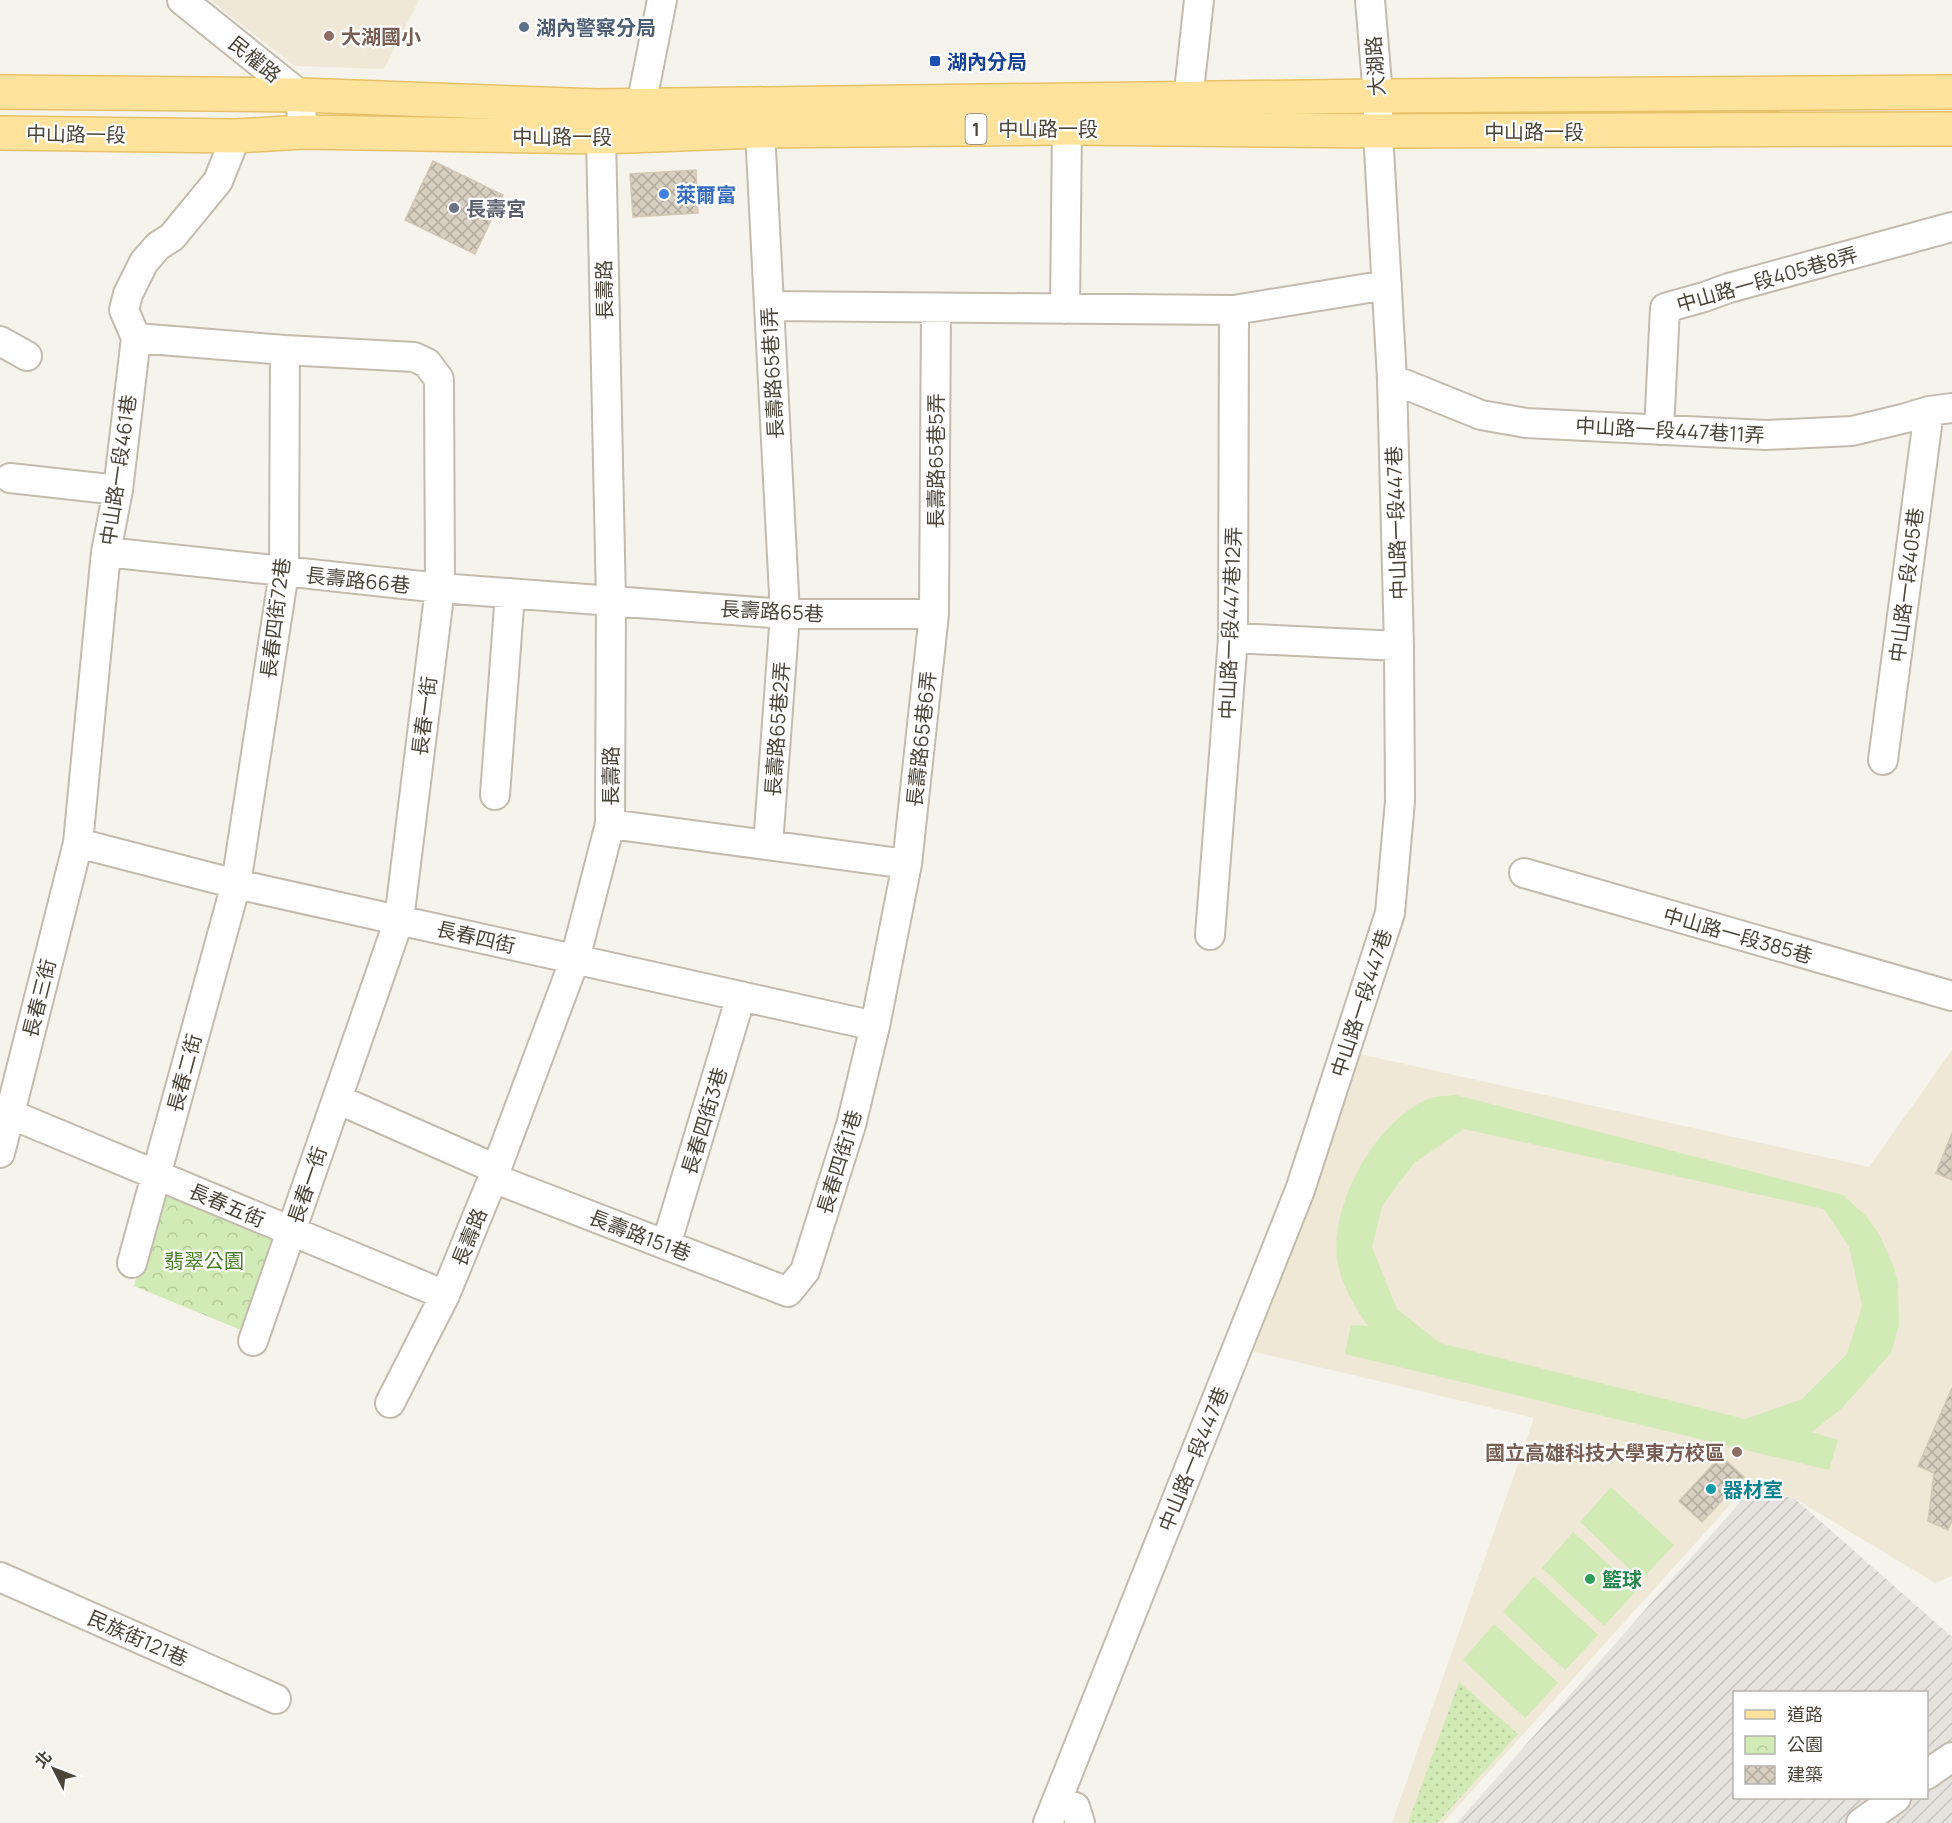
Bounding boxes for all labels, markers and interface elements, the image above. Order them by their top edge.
place label: 湖內警察分局 [536,14,656,41]
marker: 湖內警察分局 [517,20,531,34]
place label: 大湖國小 [341,23,421,50]
marker: 大湖國小 [322,29,336,43]
street label: 民權路 [223,30,287,88]
street label: 大湖路 [1359,35,1391,97]
place label: 湖內分局 [947,48,1027,75]
marker: 湖內分局 [928,54,942,68]
road number: 1 [966,114,986,144]
street label: 中山路一段 [998,115,1098,142]
street label: 中山路一段 [1484,118,1584,145]
street label: 中山路一段 [26,120,126,148]
street label: 中山路一段 [512,123,612,150]
place label: 萊爾富 [676,181,736,208]
marker: 萊爾富 [657,187,671,201]
place label: 長壽宮 [466,195,526,222]
marker: 長壽宮 [447,201,461,215]
street label: 中山路一段405巷8弄 [1673,240,1861,318]
street label: 長壽路 [590,260,618,320]
street label: 長壽路65巷1弄 [755,307,789,439]
street label: 中山路一段461巷 [94,393,142,547]
street label: 長壽路65巷5弄 [922,393,949,529]
street label: 中山路一段447巷11弄 [1575,412,1765,448]
street label: 中山路一段447巷 [1380,446,1412,600]
street label: 中山路一段405巷 [1883,506,1929,664]
street label: 中山路一段447巷12弄 [1213,526,1247,720]
street label: 長春四街72巷 [254,556,296,680]
street label: 長壽路66巷 [304,561,412,599]
street label: 長壽路65巷 [719,595,825,627]
street label: 長壽路65巷2弄 [759,661,795,797]
street label: 長壽路65巷6弄 [900,670,942,808]
street label: 長春一街 [406,675,442,757]
street label: 長壽路 [597,746,624,806]
street label: 中山路一段385巷 [1660,901,1816,969]
street label: 長春四街 [434,915,518,959]
street label: 中山路一段447巷 [1324,926,1398,1080]
street label: 長春三街 [16,956,62,1040]
street label: 長春二街 [161,1031,207,1115]
street label: 長春四街3巷 [675,1064,733,1178]
street label: 長春四街1巷 [810,1107,868,1217]
street label: 長春一街 [281,1143,333,1227]
street label: 長春五街 [185,1177,269,1233]
street label: 長壽路151巷 [585,1203,695,1267]
street label: 長壽路 [445,1204,493,1270]
park label: 翡翠公園 [164,1247,244,1274]
street label: 中山路一段447巷 [1152,1383,1234,1535]
place label: 國立高雄科技大學東方校區 [1485,1439,1725,1466]
marker: 國立高雄科技大學東方校區 [1730,1445,1744,1459]
place label: 器材室 [1723,1476,1783,1503]
marker: 器材室 [1704,1482,1718,1496]
place label: 籃球 [1602,1566,1642,1593]
marker: 籃球 [1583,1572,1597,1586]
street label: 民族街121巷 [84,1604,192,1672]
legend [1733,1691,1928,1799]
text: 道路 [1787,1702,1823,1726]
text: 公園 [1787,1732,1823,1756]
north arrow [24,1739,84,1799]
text: 北 [29,1746,56,1772]
text: 建築 [1787,1762,1823,1786]

